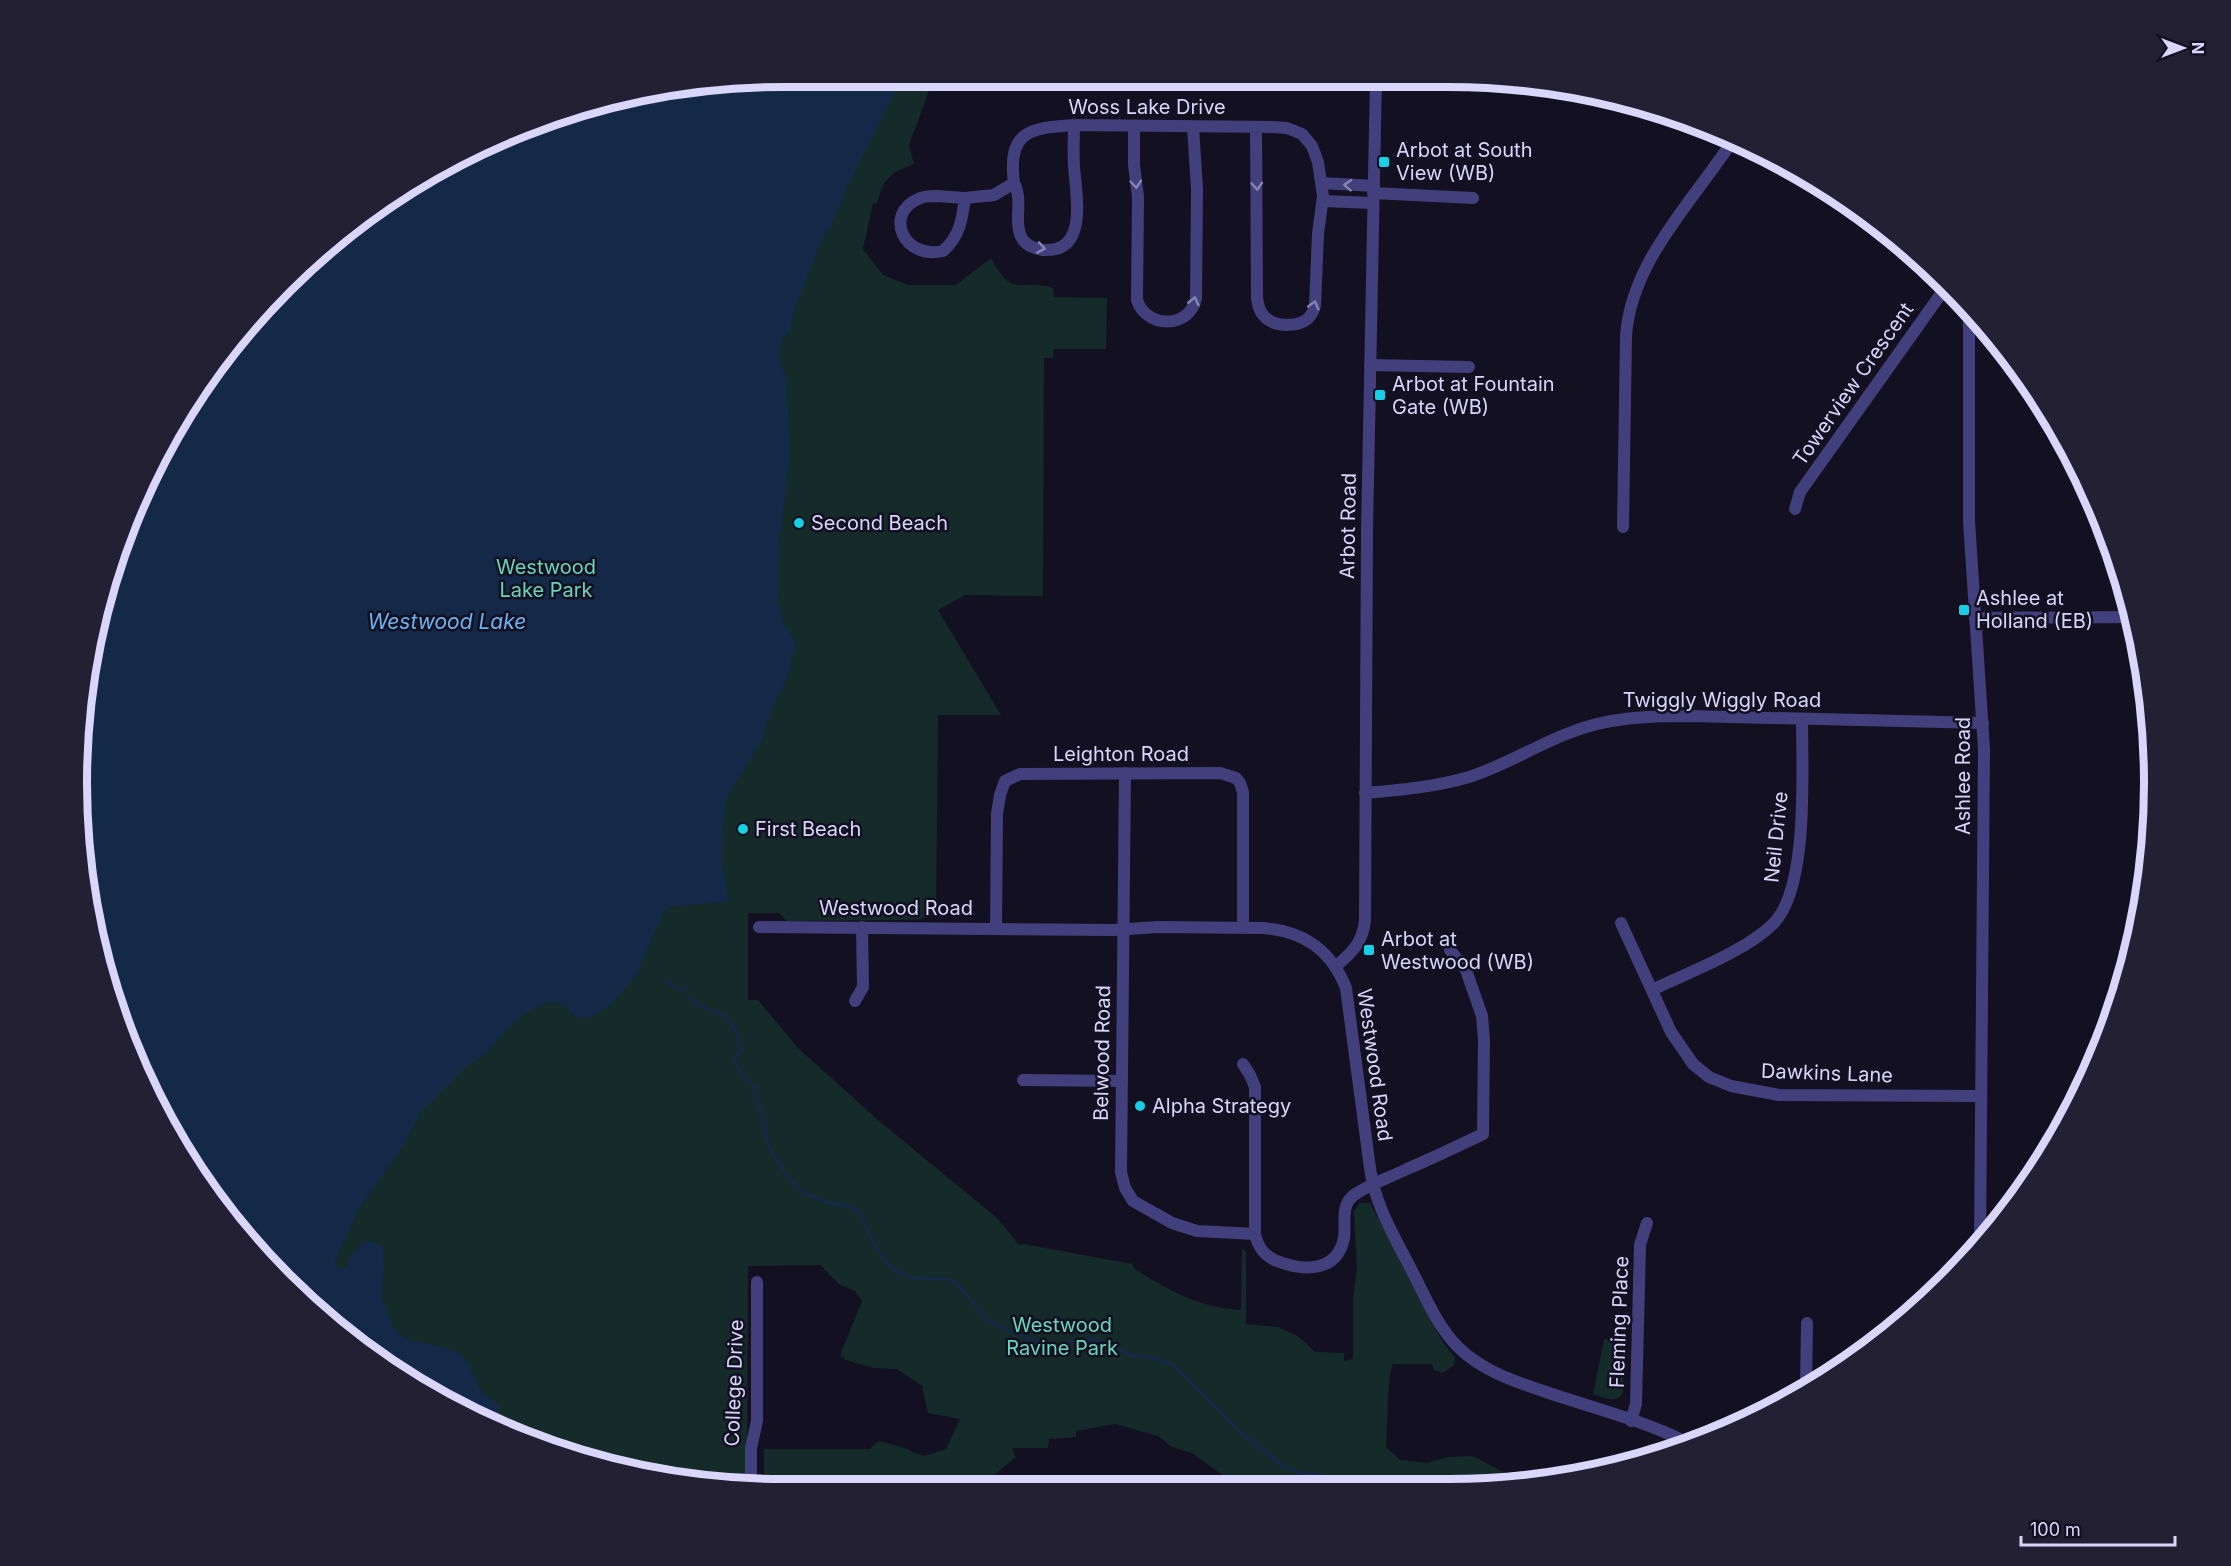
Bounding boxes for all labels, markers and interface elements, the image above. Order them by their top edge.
north arrow [2153,18,2213,78]
text: N [2188,42,2208,54]
street label: Woss Lake Drive [1068,95,1226,119]
place label: Arbot at South View (WB) [1396,138,1532,185]
marker: Arbot at South View (WB) [1377,155,1391,169]
one-way arrow [1343,179,1352,192]
one-way arrow [1130,180,1143,189]
one-way arrow [1250,181,1263,190]
one-way arrow [1035,241,1045,254]
one-way arrow [1186,296,1199,306]
street label: Towerview Crescent [1788,298,1919,470]
one-way arrow [1307,300,1319,311]
place label: Arbot at Fountain Gate (WB) [1392,372,1555,419]
marker: Arbot at Fountain Gate (WB) [1373,388,1387,402]
street label: Arbot Road [1335,473,1361,579]
place label: Second Beach [811,511,948,535]
marker: Second Beach [792,516,806,530]
park label: Westwood Lake Park [496,555,596,602]
place label: Ashlee at Holland (EB) [1976,586,2093,633]
marker: Ashlee at Holland (EB) [1957,603,1971,617]
water label: Westwood Lake [368,609,526,634]
street label: Twiggly Wiggly Road [1623,688,1821,712]
street label: Ashlee Road [1951,717,1975,835]
street label: Leighton Road [1053,742,1189,766]
street label: Neil Drive [1759,790,1793,884]
place label: First Beach [755,817,861,841]
marker: First Beach [736,822,750,836]
street label: Westwood Road [819,896,973,920]
place label: Arbot at Westwood (WB) [1381,927,1534,974]
marker: Arbot at Westwood (WB) [1362,943,1376,957]
street label: Belwood Road [1089,985,1115,1121]
street label: Westwood Road [1352,987,1398,1143]
street label: Dawkins Lane [1761,1059,1893,1087]
place label: Alpha Strategy [1152,1094,1291,1118]
marker: Alpha Strategy [1133,1099,1147,1113]
street label: Fleming Place [1605,1255,1633,1389]
park label: Westwood Ravine Park [1006,1313,1118,1360]
street label: College Drive [720,1319,748,1447]
scale bar [2021,1509,2176,1547]
text: 100 m [2030,1519,2081,1540]

